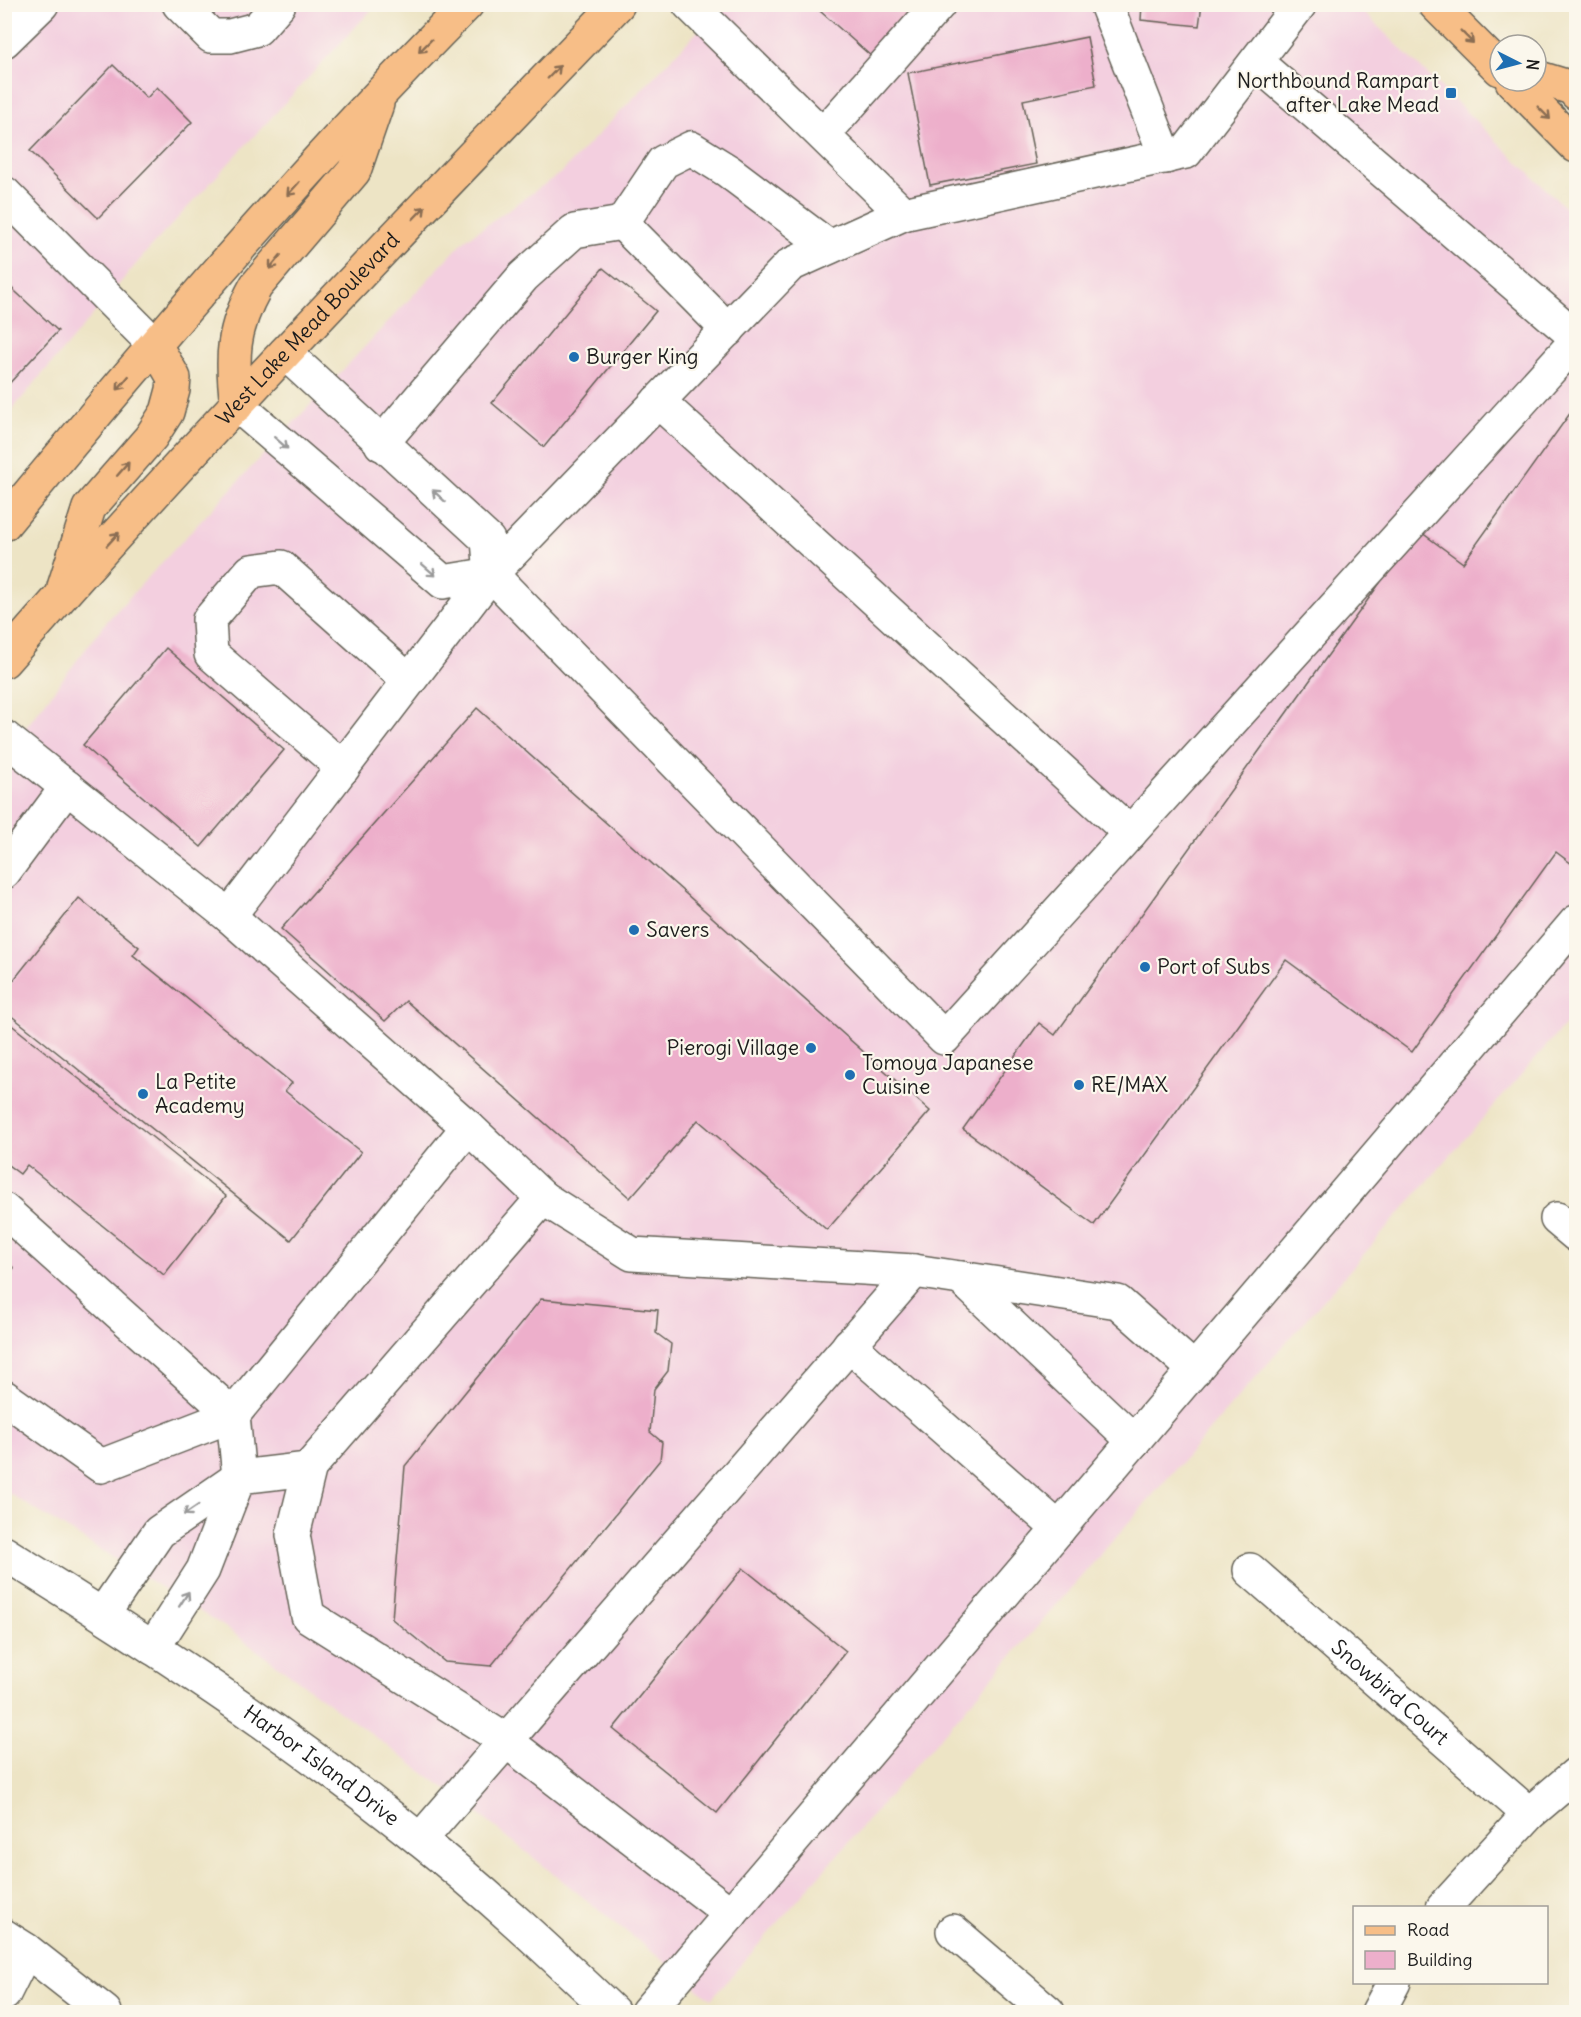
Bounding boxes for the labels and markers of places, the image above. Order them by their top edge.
place label: Northbound Rampart after Lake Mead [1237,67,1439,118]
marker: Northbound Rampart after Lake Mead [1444,86,1458,100]
place label: Burger King [586,343,699,370]
marker: Burger King [567,350,581,364]
place label: Savers [646,916,709,943]
marker: Savers [627,923,641,937]
place label: Port of Subs [1157,953,1270,980]
marker: Port of Subs [1138,960,1152,974]
place label: Pierogi Village [667,1034,799,1061]
marker: Pierogi Village [804,1041,818,1055]
place label: Tomoya Japanese Cuisine [862,1049,1034,1100]
place label: La Petite Academy [155,1068,245,1119]
marker: Tomoya Japanese Cuisine [843,1068,857,1082]
place label: RE/MAX [1091,1071,1168,1098]
marker: RE/MAX [1072,1078,1086,1092]
marker: La Petite Academy [136,1087,150,1101]

